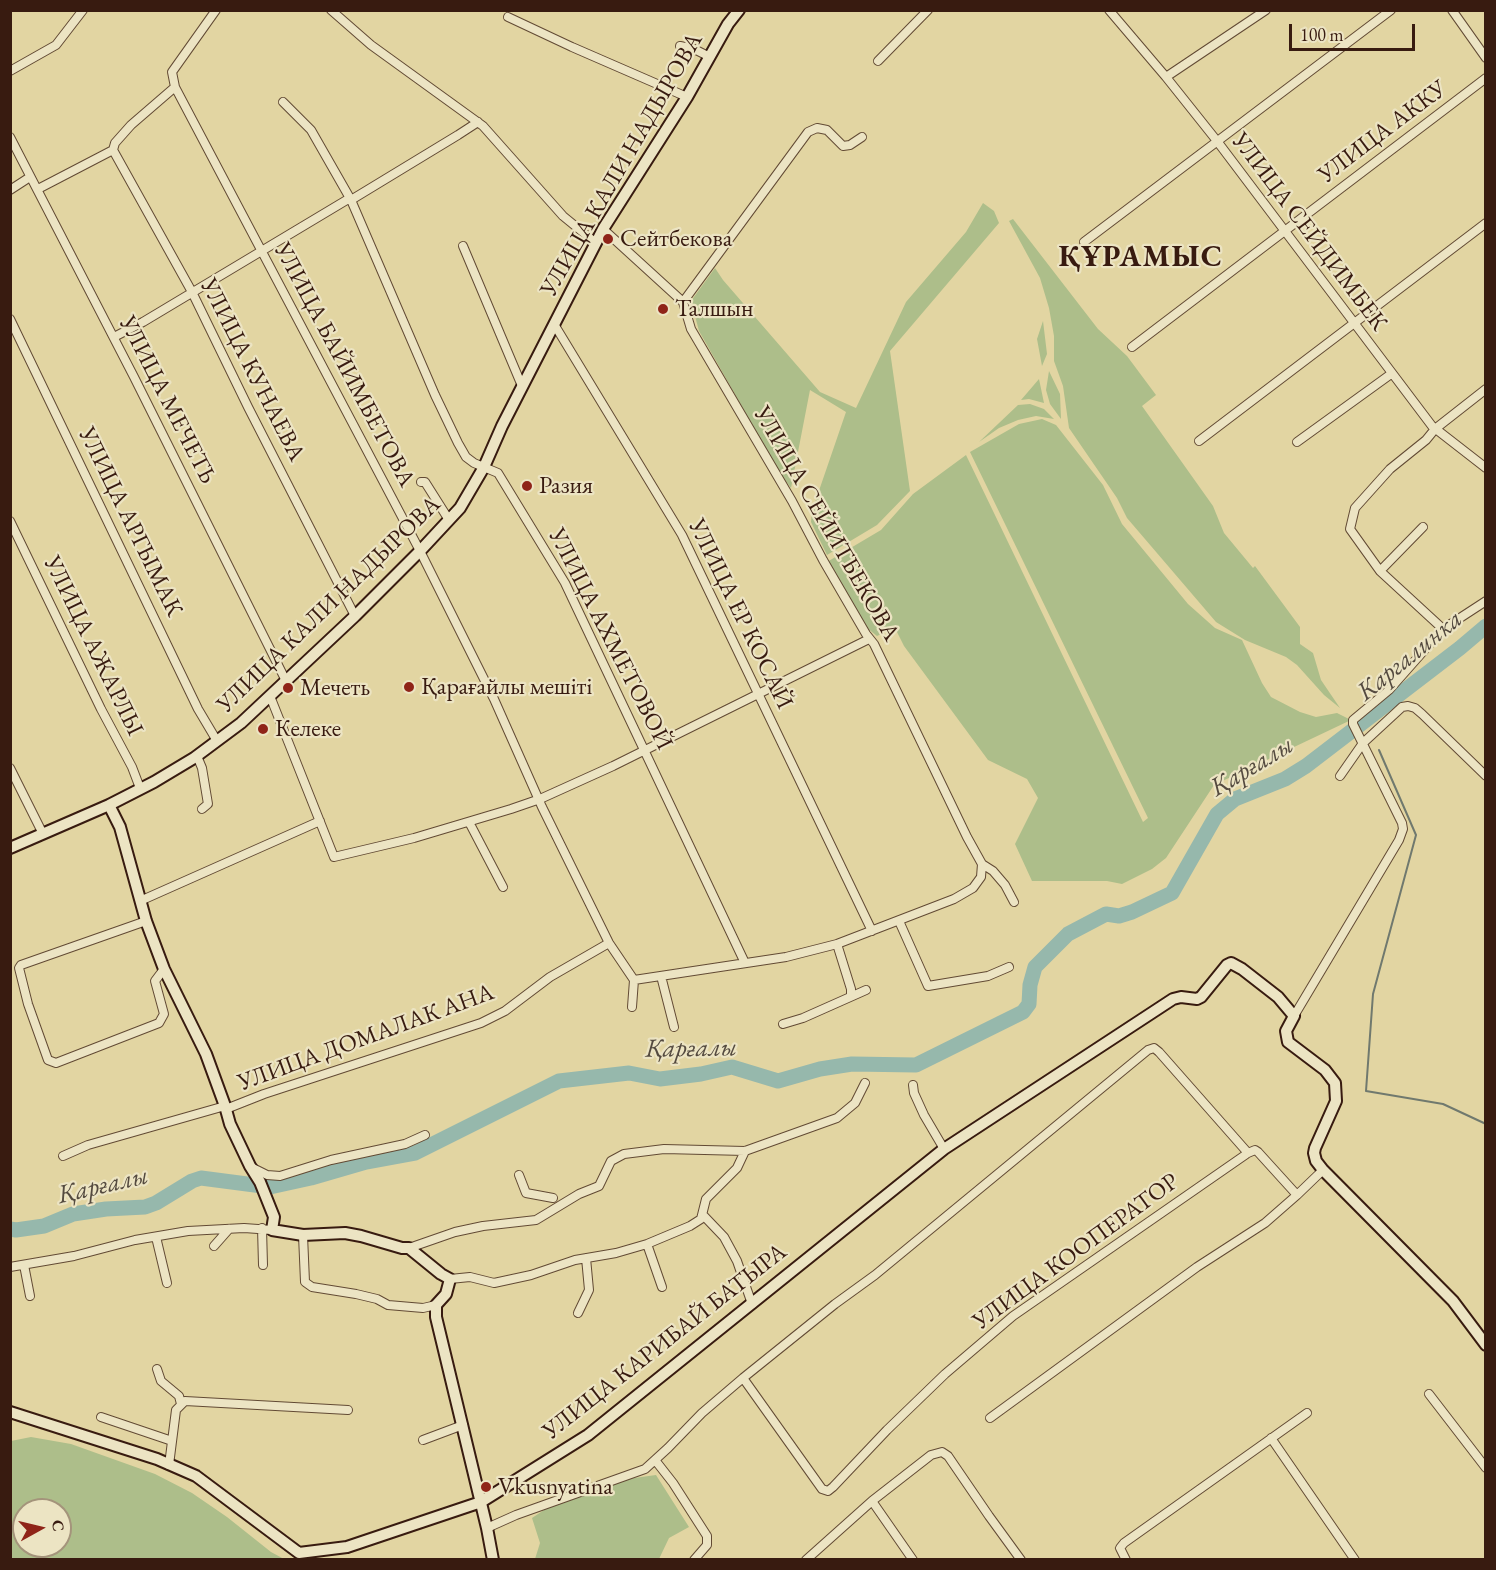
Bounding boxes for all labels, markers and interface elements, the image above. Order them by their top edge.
scale bar [1292,12,1418,50]
text: 100 m [1300,23,1344,46]
street label: УЛИЦА КАЛИ НАДЫРОВА [535,28,709,302]
street label: УЛИЦА АККУ [1313,74,1453,190]
street label: УЛИЦА СЕЙДИМБЕК [1225,127,1393,337]
place label: Сейтбекова [620,225,732,253]
marker: Сейтбекова [601,232,615,246]
street label: УЛИЦА БАЙИМБЕТОВА [267,238,421,492]
district label: ҚҰРАМЫС [1058,240,1224,276]
street label: УЛИЦА КУНАЕВА [193,274,311,466]
place label: Талшын [675,295,753,323]
marker: Талшын [656,302,670,316]
street label: УЛИЦА МЕЧЕТЬ [112,311,222,489]
street label: УЛИЦА СЕЙИТБЕКОВА [747,401,905,647]
street label: УЛИЦА АРГЫМАК [72,423,188,621]
place label: Разия [539,472,593,500]
marker: Разия [520,479,534,493]
street label: УЛИЦА КАЛИ НАДЫРОВА [211,491,447,719]
street label: УЛИЦА ЕР КОСАЙ [682,514,798,714]
street label: УЛИЦА АХМЕТОВОЙ [542,524,678,754]
street label: УЛИЦА АЖАРЛЫ [37,551,149,741]
water label: Каргалинка [1351,604,1469,708]
place label: Қарағайлы мешіті [421,673,592,701]
place label: Мечеть [300,674,370,702]
marker: Қарағайлы мешіті [402,680,416,694]
marker: Мечеть [281,681,295,695]
place label: Келеке [275,715,341,743]
marker: Келеке [256,722,270,736]
water label: Қарғалы [1205,730,1299,804]
street label: УЛИЦА ДОМАЛАК АНА [234,978,498,1098]
water label: Қарғалы [645,1033,737,1065]
water label: Қарғалы [55,1160,151,1212]
street label: УЛИЦА КООПЕРАТОР [967,1168,1185,1336]
street label: УЛИЦА КАРИБАЙ БАТЫРА [537,1238,793,1446]
place label: Vkusnyatina [498,1473,613,1501]
marker: Vkusnyatina [479,1480,493,1494]
north arrow [12,1498,72,1558]
text: С [47,1519,70,1533]

